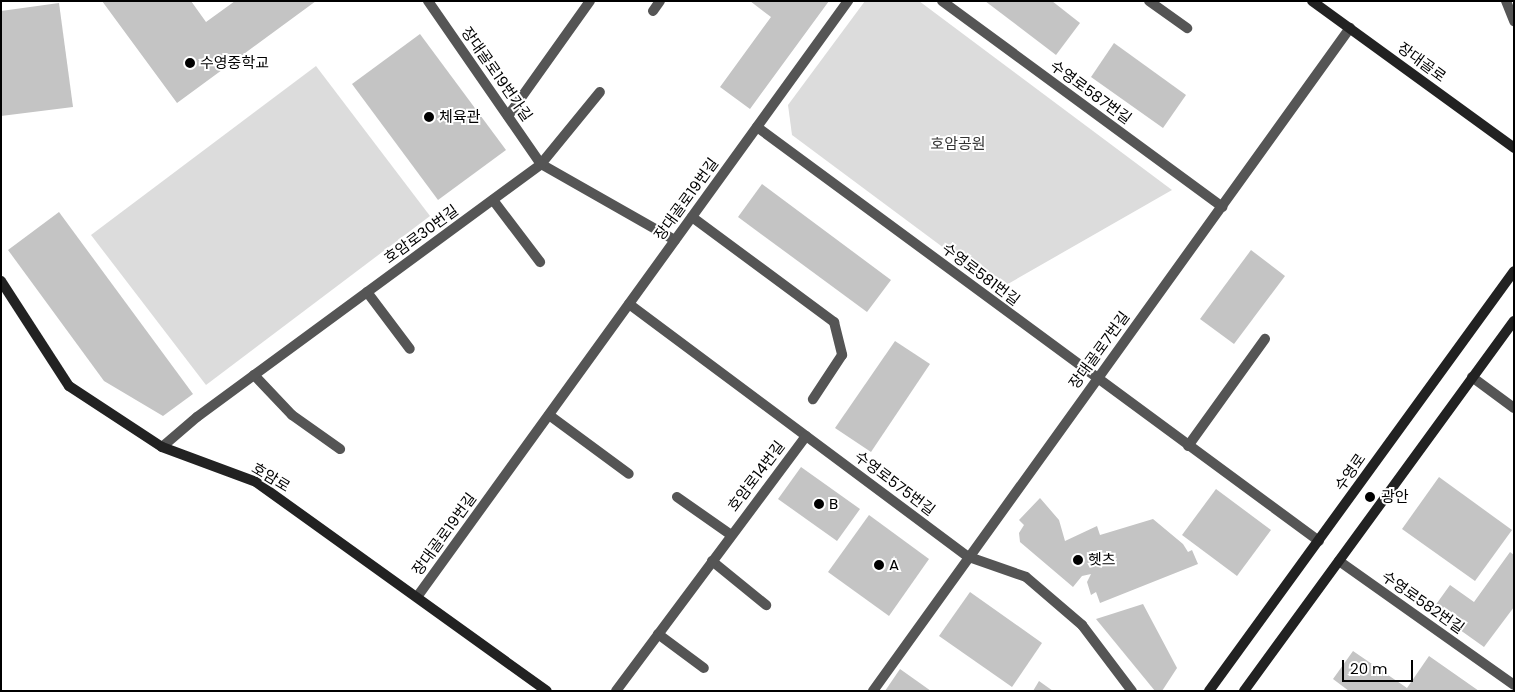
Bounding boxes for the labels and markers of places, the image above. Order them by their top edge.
place label: 수영중학교 [200,54,269,72]
marker: 수영중학교 [184,57,196,69]
place label: 체육관 [439,108,480,126]
marker: 체육관 [423,111,435,123]
place label: 광안 [1381,488,1409,506]
marker: 광안 [1363,490,1377,504]
place label: B [829,495,838,513]
marker: B [813,498,825,510]
place label: 헷츠 [1088,551,1116,569]
marker: 헷츠 [1072,554,1084,566]
place label: A [889,556,899,574]
marker: A [873,559,885,571]

